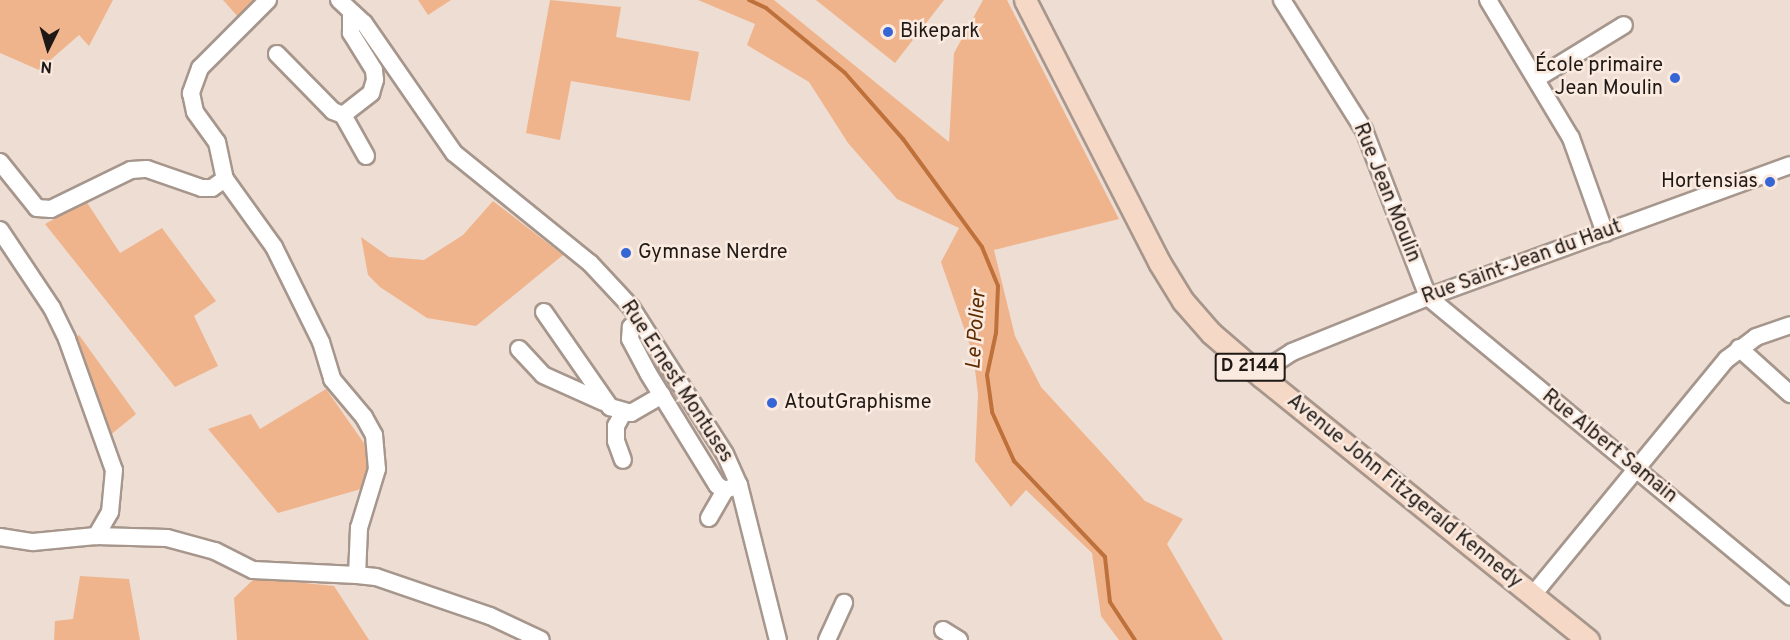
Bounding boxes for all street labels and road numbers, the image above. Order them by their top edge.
street label: Rue Jean Moulin [1347,120,1425,266]
street label: Rue Saint-Jean du Haut [1419,216,1625,310]
street label: Rue Ernest Montuses [615,296,737,468]
road number: D 2144 [1214,352,1286,382]
street label: Rue Albert Samain [1536,385,1682,509]
street label: Avenue John Fitzgerald Kennedy [1282,390,1526,594]

